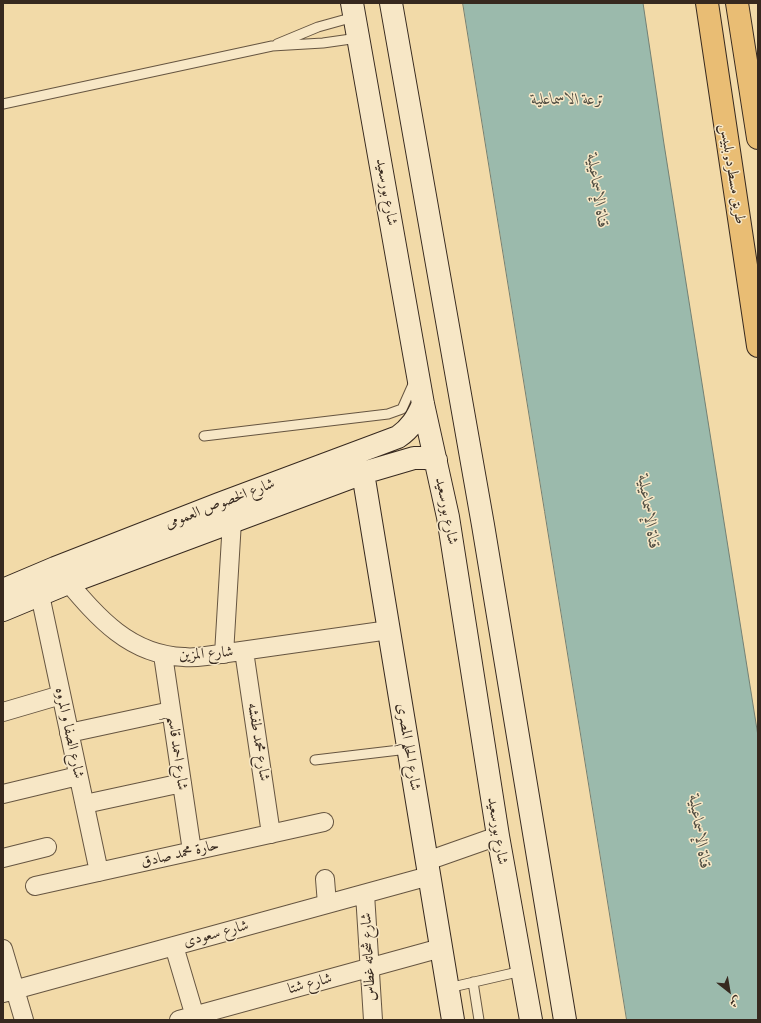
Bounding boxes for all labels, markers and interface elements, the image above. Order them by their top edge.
water label: ترعة الاسماعلية [531,90,605,110]
street label: طريق مسطرد, بلبيس [715,122,749,226]
water label: قناة الإسماعيلية [582,153,612,229]
street label: شارع بورسعيد [371,157,401,227]
water label: قناة الإسماعيلية [633,474,663,550]
street label: شارع الخصوص العمومى [163,475,277,533]
street label: شارع بورسعيد [431,476,461,546]
street label: شارع المزين [178,643,234,665]
street label: شارع الصفا و المروه [51,686,87,780]
street label: شارع محمد طفشه [243,702,273,782]
street label: شارع الحلم المصرى [392,702,424,792]
street label: شارع احمد قاسم [163,714,191,792]
water label: قناة الإسماعيلية [684,794,714,870]
street label: شارع بورسعيد [483,796,511,866]
street label: حارة محمد صادق [139,836,221,872]
street label: شارع شحاته غطاس [358,912,380,1002]
street label: شارع سعودى [181,917,251,951]
street label: شارع شتا [286,969,334,999]
north arrow [709,971,749,1011]
text: ش [727,993,743,1010]

